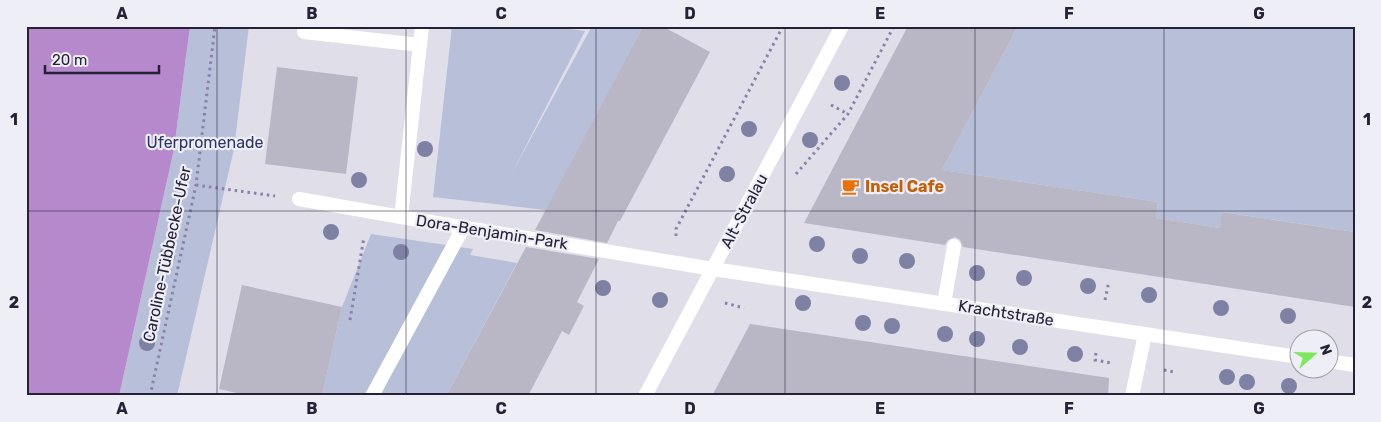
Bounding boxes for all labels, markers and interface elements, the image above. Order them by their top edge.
text: A [116,4,128,23]
text: B [306,4,318,23]
text: C [495,4,507,23]
text: D [684,4,696,23]
text: E [875,4,885,23]
text: F [1064,4,1074,23]
text: G [1253,4,1265,23]
scale bar [45,42,159,74]
text: 20 m [52,51,87,69]
text: 1 [10,110,18,129]
text: 1 [1363,110,1371,129]
park label: Uferpromenade [146,133,264,152]
street label: Caroline-Tübbecke-Ufer [139,165,195,343]
street label: Alt-Stralau [716,171,772,251]
cafe icon: Insel Cafe [841,176,861,196]
place label: Insel Cafe [865,177,944,196]
street label: Dora-Benjamin-Park [415,211,570,254]
text: 2 [9,293,19,312]
text: 2 [1362,293,1372,312]
street label: Krachtstraße [957,296,1055,330]
north arrow [1288,330,1338,380]
text: N [1316,342,1335,357]
text: A [116,399,128,418]
text: B [306,399,318,418]
text: C [495,399,507,418]
text: D [684,399,696,418]
text: E [875,399,885,418]
text: F [1064,399,1074,418]
text: G [1253,399,1265,418]

